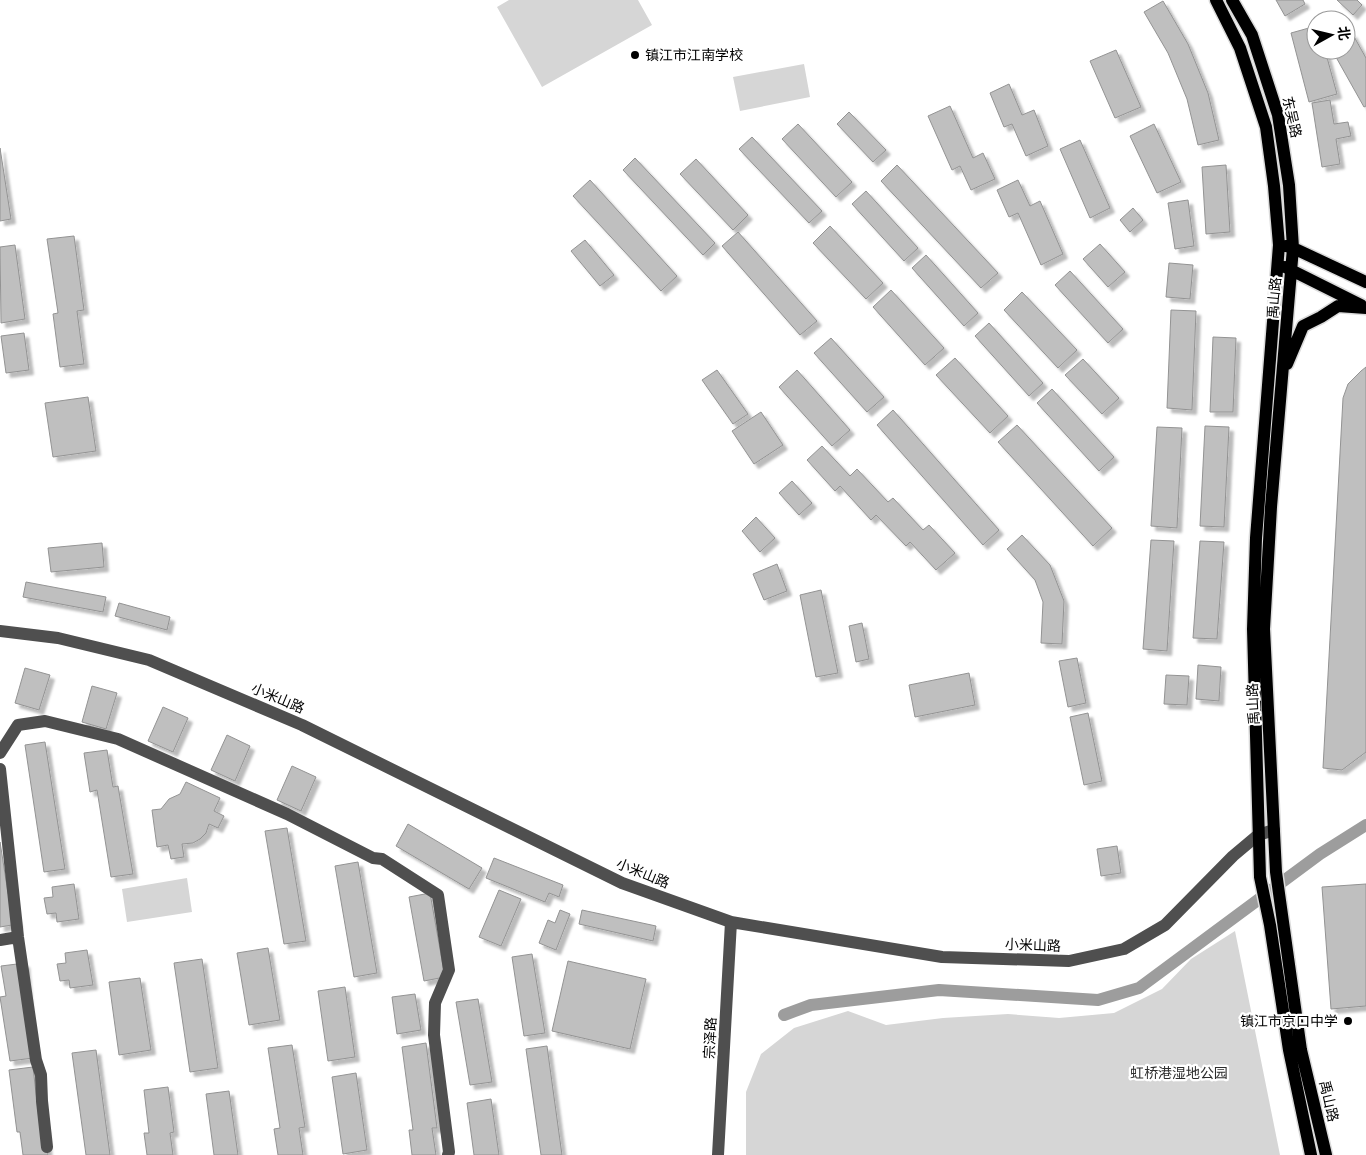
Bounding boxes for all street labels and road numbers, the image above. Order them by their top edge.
street label: 东吴路 [1279,95,1305,139]
street label: 禹山路 [1263,276,1285,320]
street label: 小米山路 [249,679,307,717]
street label: 禹山路 [1243,683,1263,725]
street label: 小米山路 [614,854,672,892]
street label: 小米山路 [1005,935,1061,955]
street label: 宗泽路 [700,1017,720,1059]
street label: 禹山路 [1316,1079,1342,1123]

